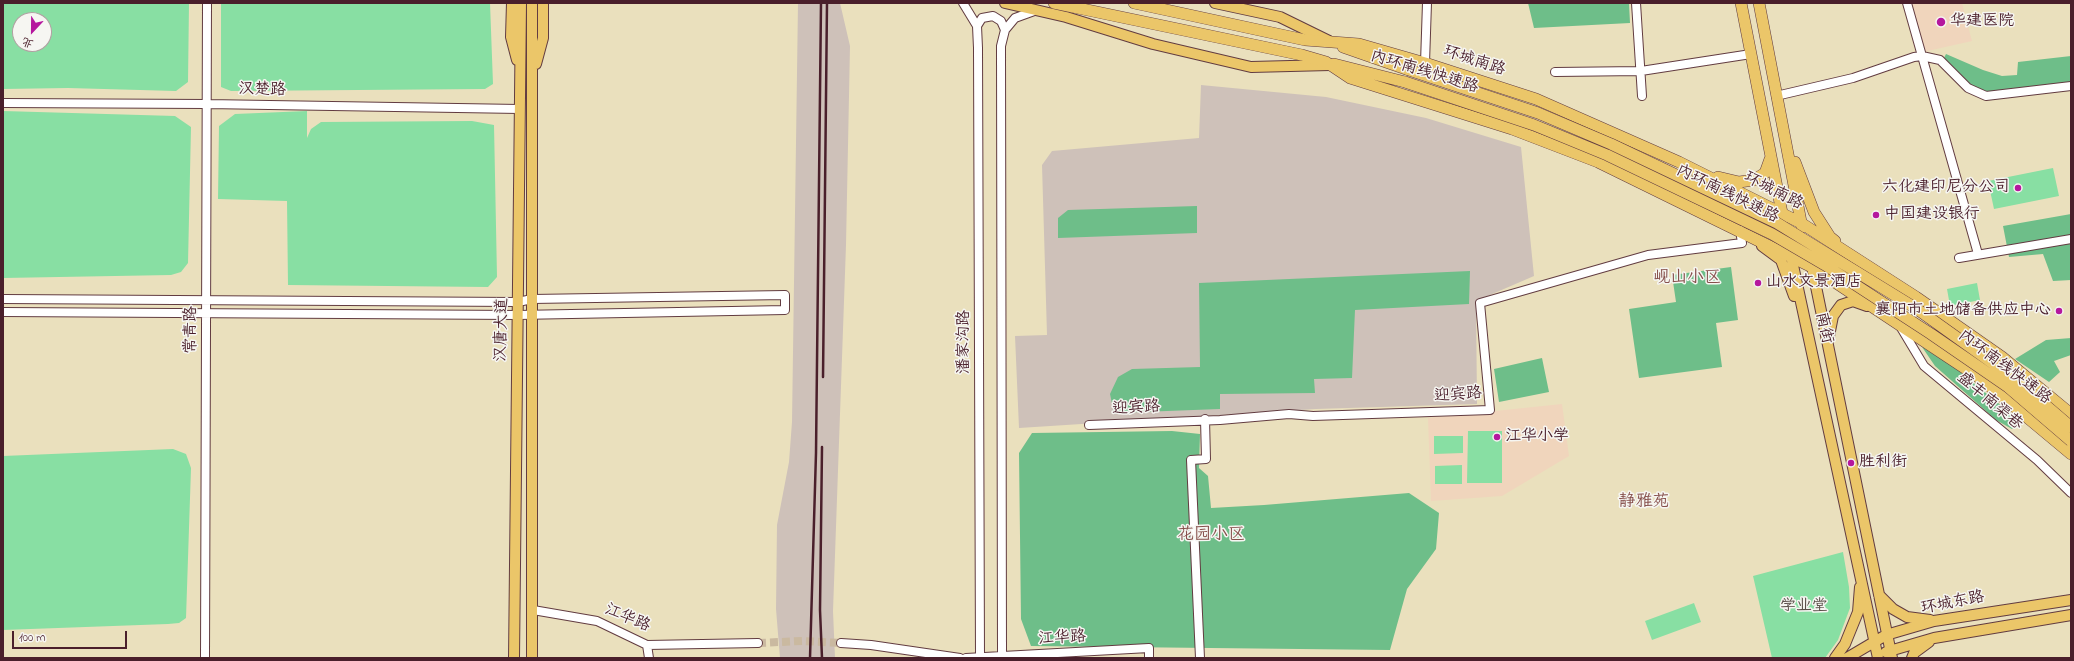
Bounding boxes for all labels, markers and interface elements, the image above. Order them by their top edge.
north arrow [12,12,52,52]
place label: 华建医院 [1950,12,2014,32]
marker: 华建医院 [1935,16,1947,28]
text: 北 [20,33,36,52]
street label: 环城南路 [1441,43,1507,81]
street label: 内环南线快速路 [1368,47,1480,99]
street label: 汉楚路 [238,81,286,101]
street label: 内环南线快速路 [1672,162,1782,228]
street label: 环城南路 [1740,169,1806,215]
place label: 六化建印尼分公司 [1882,178,2010,198]
marker: 六化建印尼分公司 [2013,183,2023,193]
place label: 中国建设银行 [1884,205,1980,225]
marker: 中国建设银行 [1871,210,1881,220]
district label: 岘山小区 [1653,269,1721,289]
place label: 山水文景酒店 [1766,273,1862,293]
marker: 山水文景酒店 [1753,278,1763,288]
street label: 汉唐大道 [493,298,513,362]
place label: 襄阳市土地储备供应中心 [1875,301,2051,321]
street label: 常青路 [182,306,202,354]
marker: 襄阳市土地储备供应中心 [2054,306,2064,316]
street label: 潘家沟路 [955,310,975,374]
street label: 南街 [1810,310,1836,346]
street label: 内环南线快速路 [1953,327,2055,409]
street label: 盛丰南渠巷 [1952,369,2026,435]
street label: 迎宾路 [1433,385,1483,407]
street label: 迎宾路 [1112,398,1160,420]
place label: 江华小学 [1505,427,1569,447]
marker: 江华小学 [1492,432,1502,442]
place label: 胜利街 [1859,453,1907,473]
marker: 胜利街 [1846,458,1856,468]
district label: 静雅苑 [1619,493,1669,513]
district label: 花园小区 [1177,526,1245,546]
street label: 环城东路 [1920,588,1986,620]
park label: 学业堂 [1780,597,1828,617]
street label: 江华路 [601,601,653,637]
scale bar [14,623,129,649]
street label: 江华路 [1038,628,1086,650]
text: 100 m [19,629,46,647]

